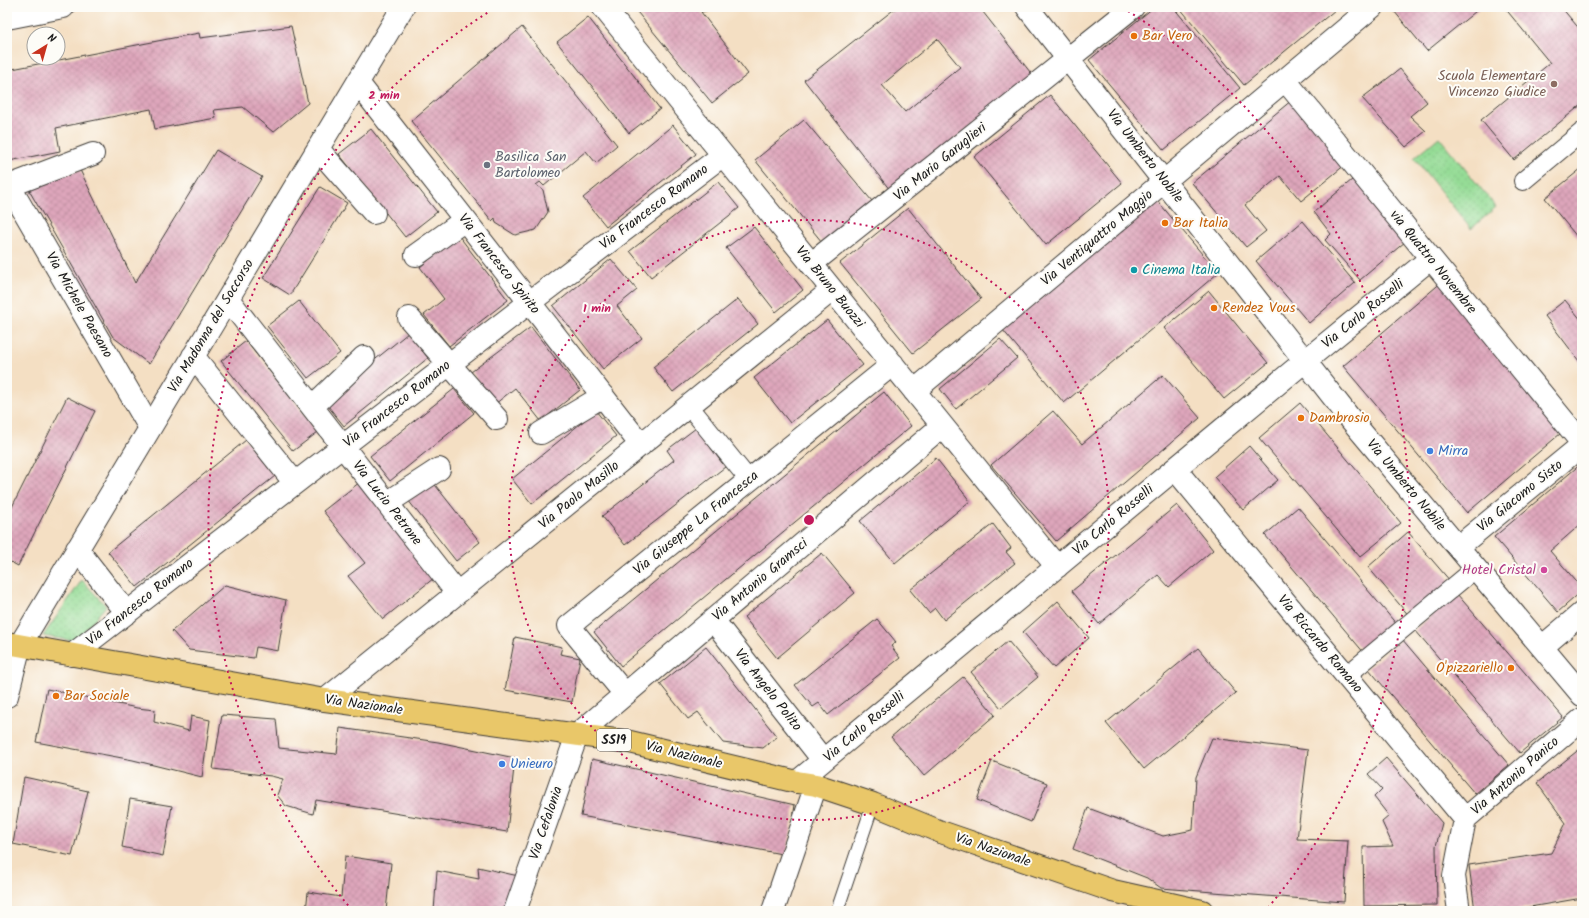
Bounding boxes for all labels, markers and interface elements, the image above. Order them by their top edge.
place label: Bar Vero [1142,25,1192,47]
north arrow [26,26,66,66]
text: N [43,30,60,48]
marker: Bar Vero [1129,31,1139,41]
place label: Scuola Elementare Vincenzo Giudice [1438,65,1547,103]
marker: Scuola Elementare Vincenzo Giudice [1549,79,1559,89]
text: 2 min [368,86,400,105]
street label: Via Umberto Nobile [1101,104,1189,208]
street label: Via Mario Garuglieri [889,117,992,207]
place label: Basilica San Bartolomeo [495,146,566,184]
street label: Via Francesco Romano [595,159,713,255]
marker: Basilica San Bartolomeo [482,160,492,170]
street label: Via Ventiquattro Maggio [1036,184,1158,292]
street label: via Quattro Novembre [1384,205,1482,319]
street label: Via Francesco Spirito [453,209,545,319]
place label: Bar Italia [1173,212,1228,234]
marker: Bar Italia [1160,218,1170,228]
street label: Via Bruno Buozzi [790,241,871,333]
street label: Via Michele Paesano [40,248,118,362]
street label: Via Madonna del Soccorso [162,255,260,397]
place label: Cinema Italia [1142,259,1220,281]
marker: Cinema Italia [1129,265,1139,275]
street label: Via Carlo Rosselli [1317,273,1410,354]
place label: Rendez Vous [1222,297,1296,319]
text: 1 min [583,299,611,318]
marker: Rendez Vous [1209,303,1219,313]
street label: Via Francesco Romano [338,355,456,453]
place label: Dambrosio [1309,407,1370,429]
marker: Dambrosio [1296,413,1306,423]
street label: Via Umberto Nobile [1361,434,1452,536]
place label: Mirra [1438,440,1468,462]
marker: Mirra [1425,446,1435,456]
street label: Via Giacomo Sisto [1472,454,1568,538]
street label: Via Paolo Masillo [534,455,624,535]
street label: Via Lucio Petrone [347,456,428,551]
street label: Via Giuseppe La Francesca [628,465,764,581]
street label: Via Carlo Rosselli [1067,479,1159,561]
centre of rings [802,513,816,527]
street label: Via Antonio Gramsci [707,533,813,627]
street label: Via Francesco Romano [81,553,199,651]
place label: Hotel Cristal [1462,559,1537,581]
marker: Hotel Cristal [1539,565,1549,575]
street label: Via Riccardo Romano [1272,590,1368,698]
street label: Via Angelo Polito [729,644,807,736]
place label: O'pizzariello [1436,657,1503,679]
marker: O'pizzariello [1506,663,1516,673]
place label: Bar Sociale [64,685,130,707]
street label: Via Carlo Rosselli [818,686,910,768]
street label: Via Nazionale [324,689,405,721]
marker: Bar Sociale [51,691,61,701]
road number: SS19 [597,729,631,751]
street label: Via Antonio Panico [1466,731,1564,821]
street label: Via Nazionale [643,735,725,775]
place label: Unieuro [510,753,553,775]
marker: Unieuro [497,759,507,769]
street label: Via Cefalonia [523,783,569,863]
street label: Via Nazionale [952,827,1034,873]

